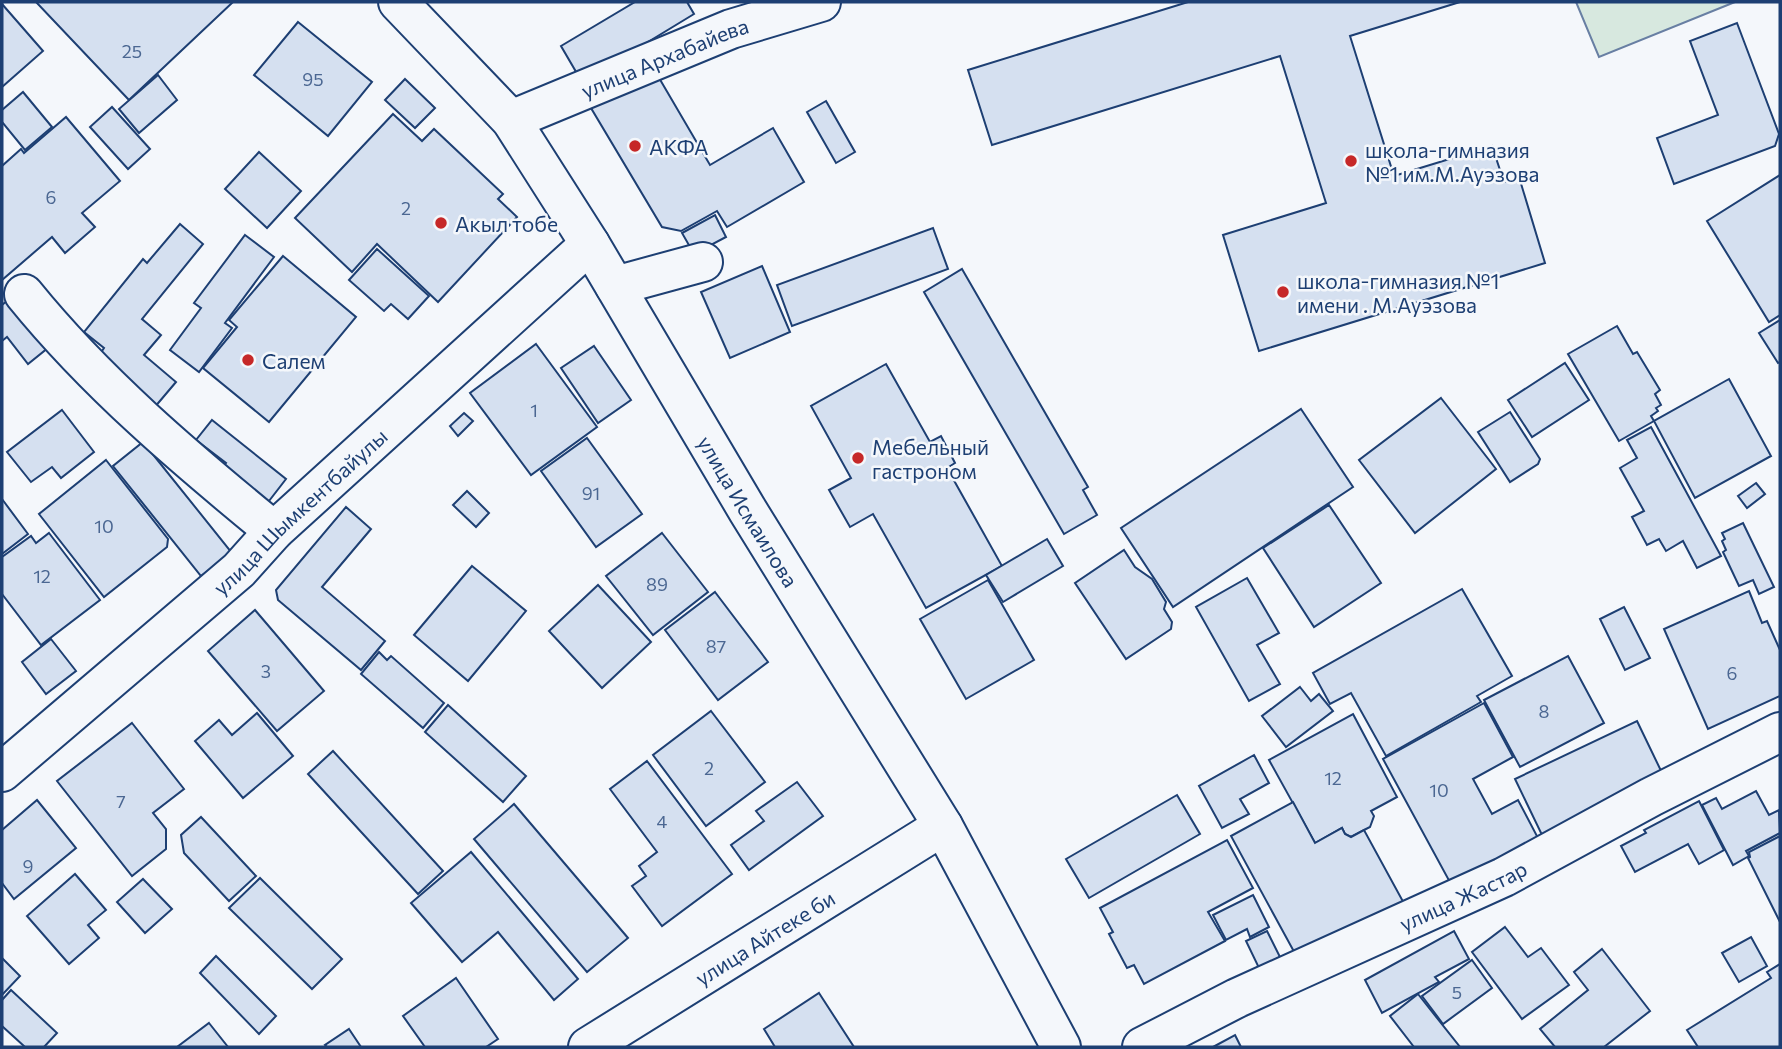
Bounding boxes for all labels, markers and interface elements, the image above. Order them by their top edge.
street label: улица Архабайева [577,12,751,102]
house number: 25 [122,40,142,62]
house number: 95 [302,68,324,90]
place label: АКФА [649,134,708,159]
place label: школа-гимназия №1 им.М.Ауэзова [1365,137,1540,186]
marker: АКФА [627,138,643,154]
marker: школа-гимназия №1 им.М.Ауэзова [1343,153,1359,169]
house number: 6 [46,186,56,208]
house number: 2 [401,197,411,219]
place label: Акыл тобе [455,211,558,236]
marker: Акыл тобе [433,215,449,231]
place label: школа-гимназия №1 имени . М.Ауэзова [1297,268,1499,317]
marker: школа-гимназия №1 имени . М.Ауэзова [1275,284,1291,300]
place label: Салем [262,348,325,373]
marker: Салем [240,352,256,368]
house number: 1 [530,399,538,421]
street label: улица Шымкентбайулы [208,423,392,599]
street label: улица Исмаилова [694,431,804,591]
place label: Мебельный гастроном [872,434,989,483]
marker: Мебельный гастроном [850,450,866,466]
house number: 91 [582,482,600,504]
house number: 10 [94,515,114,537]
house number: 12 [33,565,51,587]
house number: 89 [646,573,668,595]
house number: 87 [706,635,726,657]
house number: 3 [261,660,271,682]
house number: 6 [1727,662,1737,684]
house number: 8 [1539,700,1550,722]
house number: 2 [704,757,714,779]
house number: 12 [1324,767,1342,789]
house number: 10 [1429,779,1449,801]
house number: 7 [116,790,126,812]
house number: 4 [657,810,668,832]
house number: 9 [23,855,33,877]
street label: улица Жастар [1395,855,1531,935]
street label: улица Айтеке би [690,884,839,990]
house number: 5 [1452,981,1462,1003]

